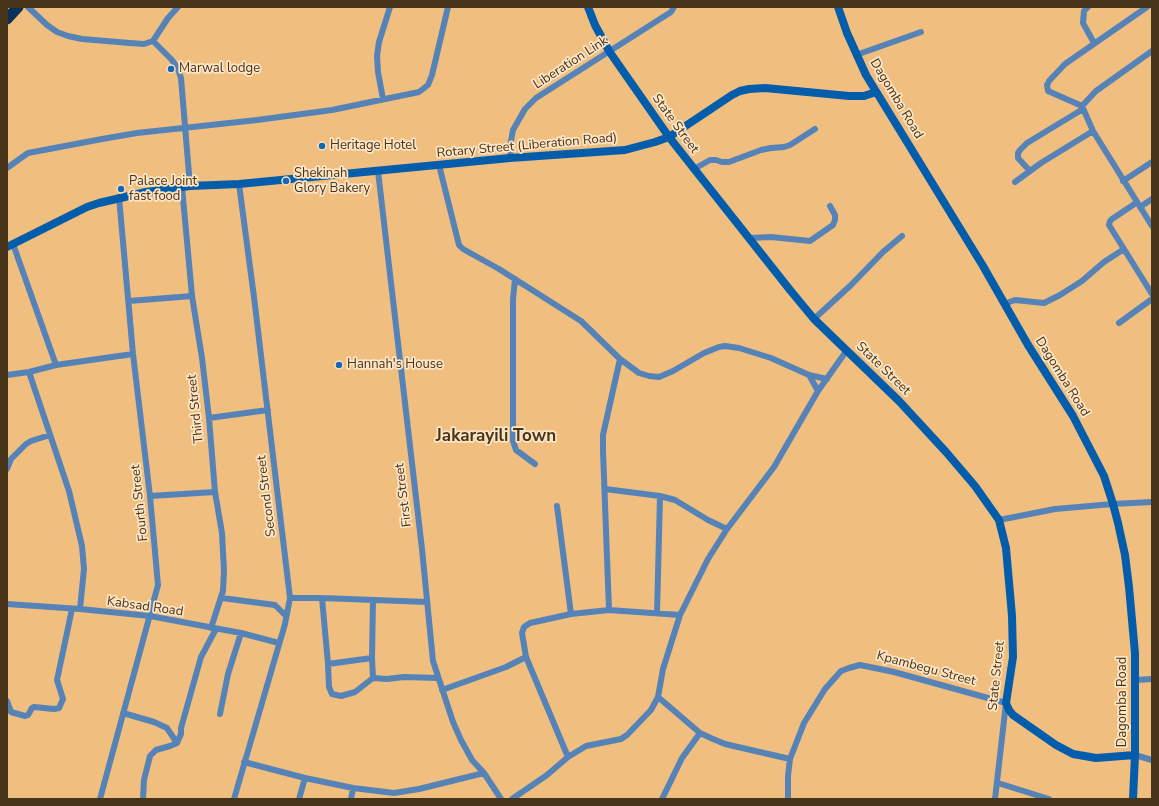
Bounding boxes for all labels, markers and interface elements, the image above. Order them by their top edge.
street label: Liberation Link [531,33,611,93]
street label: Dagomba Road [866,56,926,142]
place label: Marwal lodge [179,61,260,77]
marker: Marwal lodge [166,64,176,74]
street label: State Street [648,91,702,157]
street label: Rotary Street (Liberation Road) [436,130,618,162]
place label: Heritage Hotel [330,138,416,154]
marker: Heritage Hotel [317,141,327,151]
place label: Shekinah Glory Bakery [294,166,370,197]
place label: Palace Joint fast food [129,174,197,205]
marker: Shekinah Glory Bakery [281,176,291,186]
marker: Palace Joint fast food [116,184,126,194]
street label: Dagomba Road [1031,334,1093,420]
street label: State Street [853,339,913,399]
place label: Hannah's House [347,357,443,373]
marker: Hannah's House [334,360,344,370]
street label: Third Street [185,374,207,444]
district label: Jakarayili Town [436,427,556,447]
street label: Second Street [254,454,280,538]
street label: First Street [392,462,416,528]
street label: Fourth Street [128,464,152,542]
street label: Kabsad Road [106,594,184,620]
street label: State Street [986,641,1008,711]
street label: Kpambegu Street [875,648,977,690]
street label: Dagomba Road [1115,657,1131,747]

